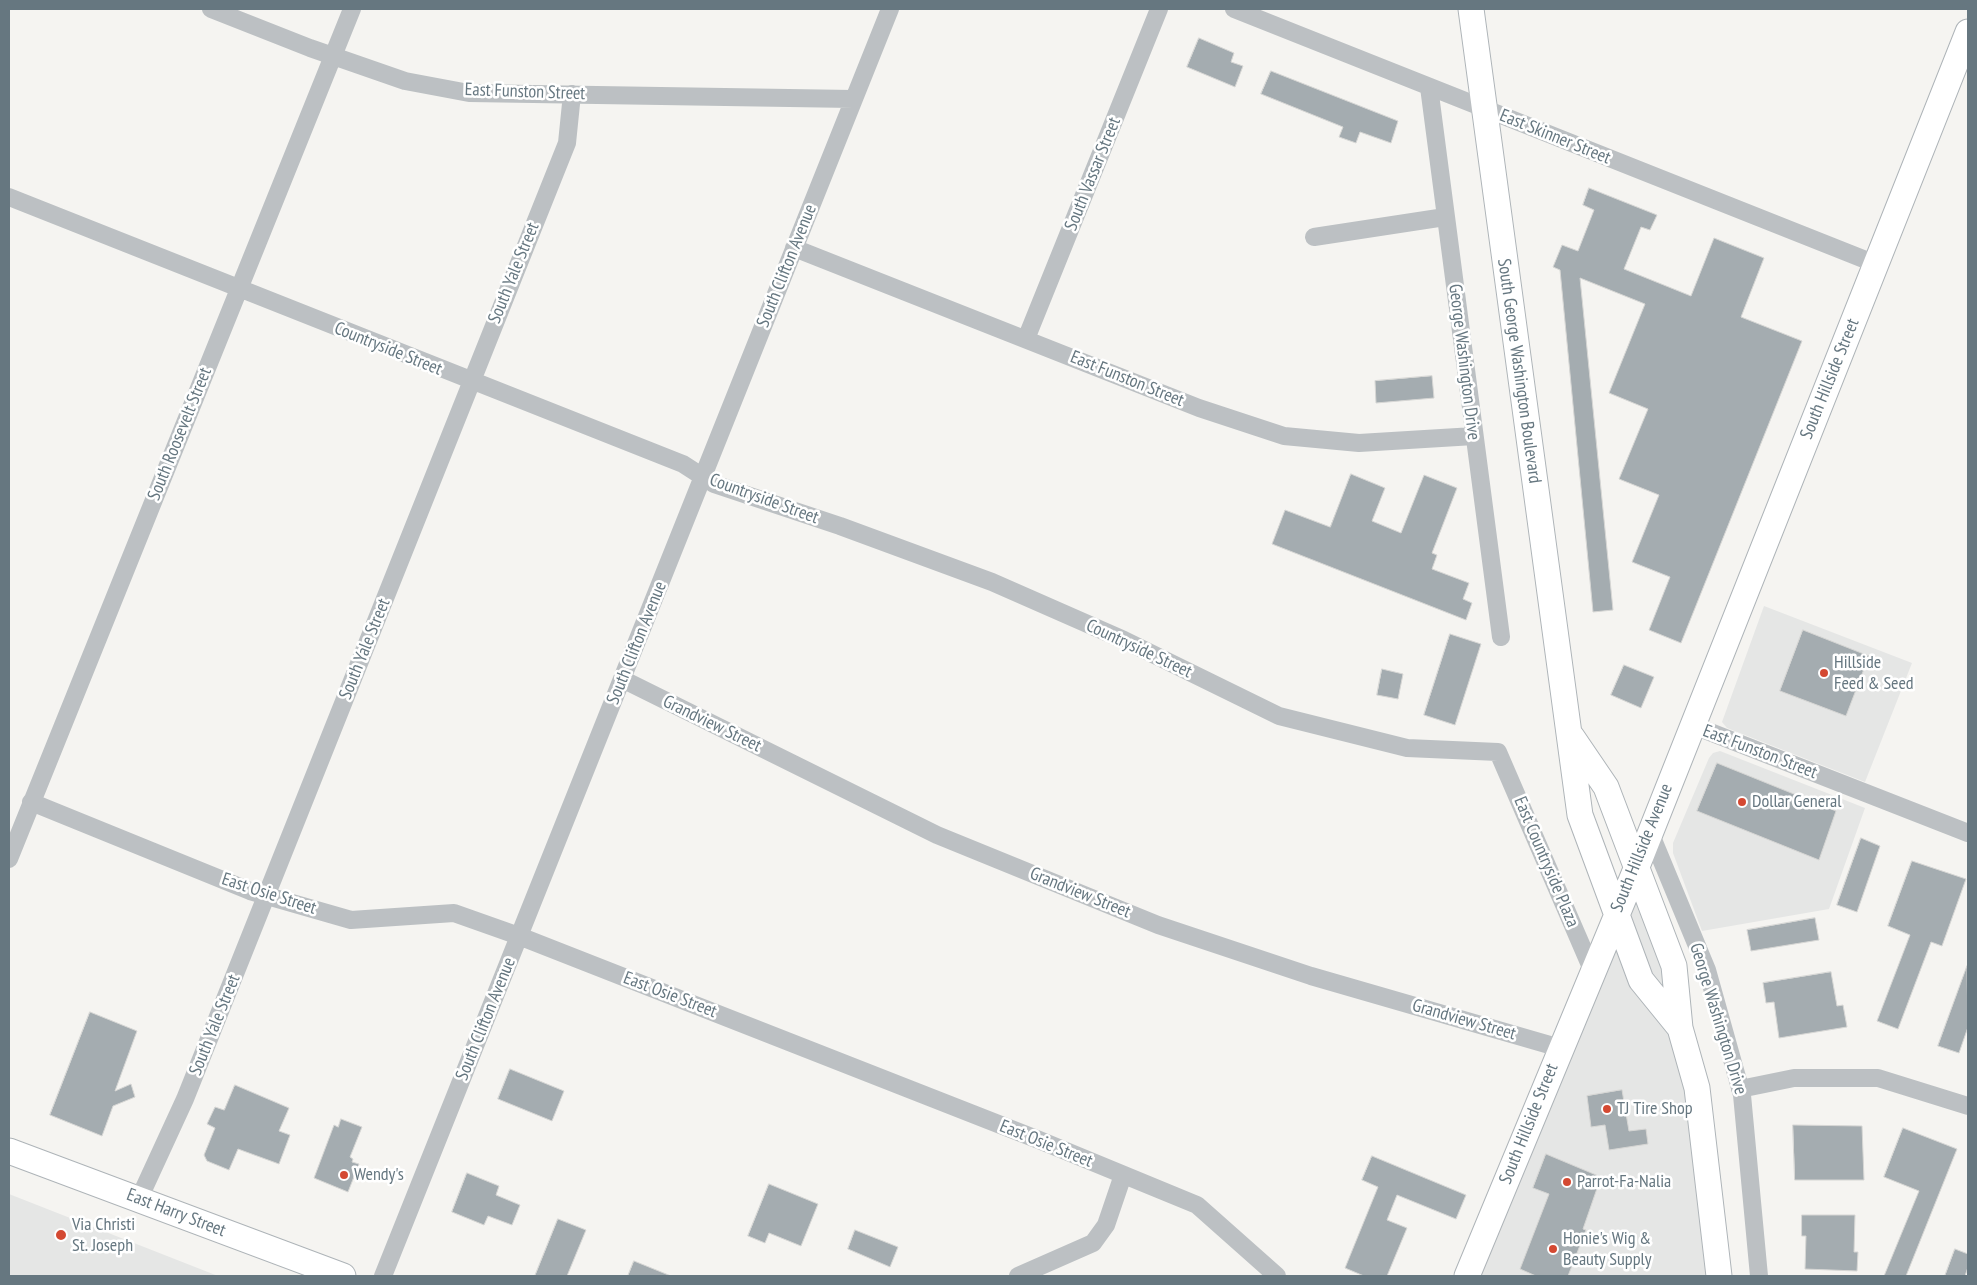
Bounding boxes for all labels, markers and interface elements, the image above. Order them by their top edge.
street label: East Funston Street [464,79,586,105]
street label: East Skinner Street [1496,105,1614,169]
street label: South Vassar Street [1060,114,1126,234]
street label: South Clifton Avenue [753,201,821,331]
street label: South Yale Street [484,219,544,327]
street label: South George Washington Boulevard [1493,257,1545,485]
street label: George Washington Drive [1444,283,1484,441]
street label: South Hillside Street [1796,316,1864,442]
street label: Countryside Street [331,318,445,380]
street label: East Funston Street [1067,346,1187,412]
street label: South Roosevelt Street [144,364,216,504]
street label: Countryside Street [707,469,821,529]
street label: South Clifton Avenue [603,578,671,708]
street label: South Yale Street [335,595,395,703]
street label: Countryside Street [1083,615,1195,683]
place label: Hillside Feed & Seed [1834,652,1914,694]
marker: Hillside Feed & Seed [1818,667,1830,679]
street label: Grandview Street [659,691,765,757]
street label: East Funston Street [1700,720,1820,784]
street label: South Hillside Avenue [1606,781,1678,915]
place label: Dollar General [1752,791,1842,813]
street label: East Countryside Plaza [1509,793,1583,931]
marker: Dollar General [1736,796,1748,808]
street label: Grandview Street [1027,863,1133,923]
street label: East Osie Street [219,869,319,919]
street label: George Washington Drive [1685,941,1751,1097]
street label: South Clifton Avenue [452,954,520,1084]
street label: East Osie Street [620,967,720,1023]
street label: South Yale Street [185,971,245,1079]
street label: Grandview Street [1410,995,1518,1045]
street label: South Hillside Street [1495,1061,1563,1187]
place label: TJ Tire Shop [1617,1098,1693,1120]
marker: TJ Tire Shop [1601,1103,1613,1115]
street label: East Osie Street [996,1116,1096,1172]
place label: Wendy's [354,1164,404,1186]
marker: Wendy's [338,1169,350,1181]
place label: Parrot-Fa-Nalia [1577,1171,1671,1193]
marker: Parrot-Fa-Nalia [1561,1176,1573,1188]
street label: East Harry Street [123,1184,229,1242]
place label: Via Christi St. Joseph [72,1214,135,1256]
marker: Via Christi St. Joseph [54,1228,68,1242]
place label: Honie's Wig & Beauty Supply [1563,1228,1651,1270]
marker: Honie's Wig & Beauty Supply [1547,1243,1559,1255]

